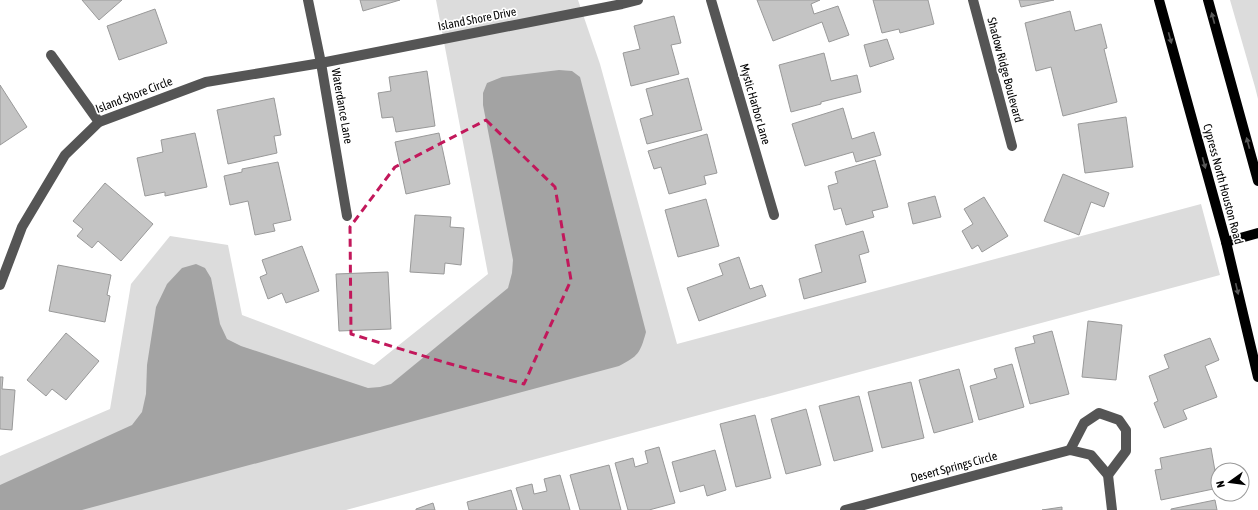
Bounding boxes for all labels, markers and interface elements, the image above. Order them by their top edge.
street label: Island Shore Drive [437,5,517,33]
one-way arrow [1210,12,1216,24]
street label: Shadow Ridge Boulevard [984,16,1026,124]
one-way arrow [1167,32,1173,44]
street label: Mystic Harbor Lane [737,62,773,146]
street label: Waterdance Lane [328,67,356,145]
street label: Island Shore Circle [94,74,174,116]
street label: Cypress North Houston Road [1200,122,1246,246]
one-way arrow [1245,137,1251,149]
one-way arrow [1201,157,1207,169]
one-way arrow [1235,283,1241,295]
street label: Desert Springs Circle [909,449,999,485]
north arrow [1210,462,1250,502]
text: N [1214,480,1227,489]

